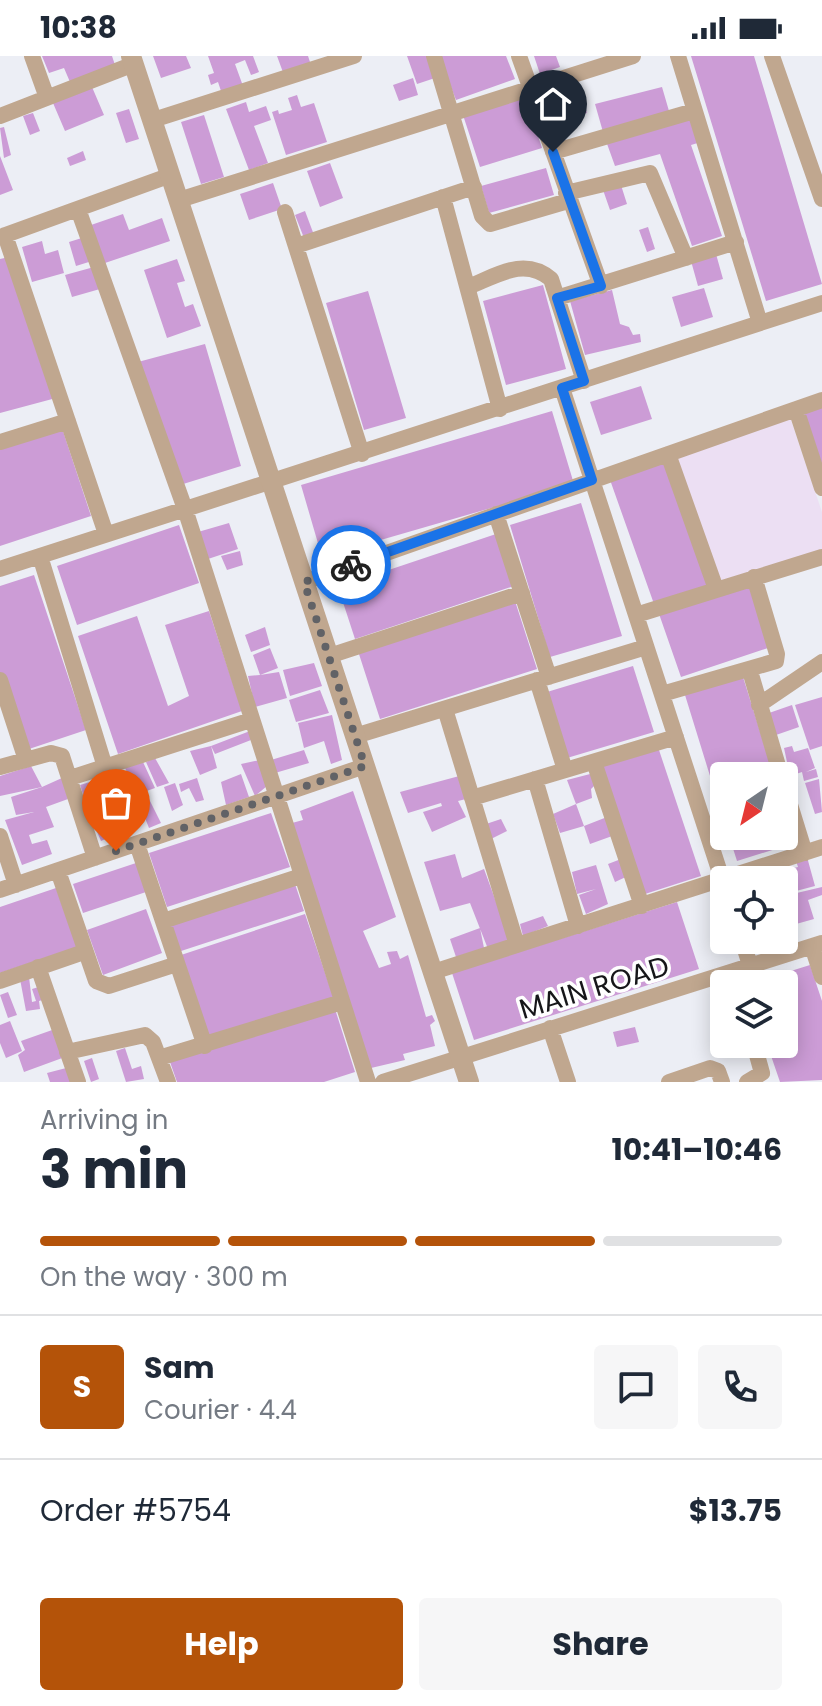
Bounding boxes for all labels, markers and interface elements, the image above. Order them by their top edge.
text: 10:38 [40,6,117,49]
pin [519,70,587,152]
icon: home [531,82,575,126]
courier [311,525,391,605]
icon: bike [329,543,373,587]
north arrow [710,762,798,850]
map controls [710,762,798,1058]
pin [82,769,150,851]
icon: bag [94,781,138,825]
button: locate [710,866,798,954]
street label: MAIN ROAD [514,946,674,1029]
button: layers [710,970,798,1058]
text: Arriving in [40,1102,169,1138]
text: 10:41–10:46 [611,1128,782,1171]
text: 3 min [40,1133,188,1206]
text: On the way · 300 m [40,1259,288,1295]
button: chat [594,1345,678,1429]
button: phone [698,1345,782,1429]
text: Sam [144,1346,215,1389]
text: S [73,1365,91,1408]
text: Courier · 4.4 [144,1392,297,1428]
text: Order #5754 [40,1489,231,1532]
text: $13.75 [689,1489,782,1532]
button: Help [40,1598,403,1690]
button: Share [419,1598,782,1690]

